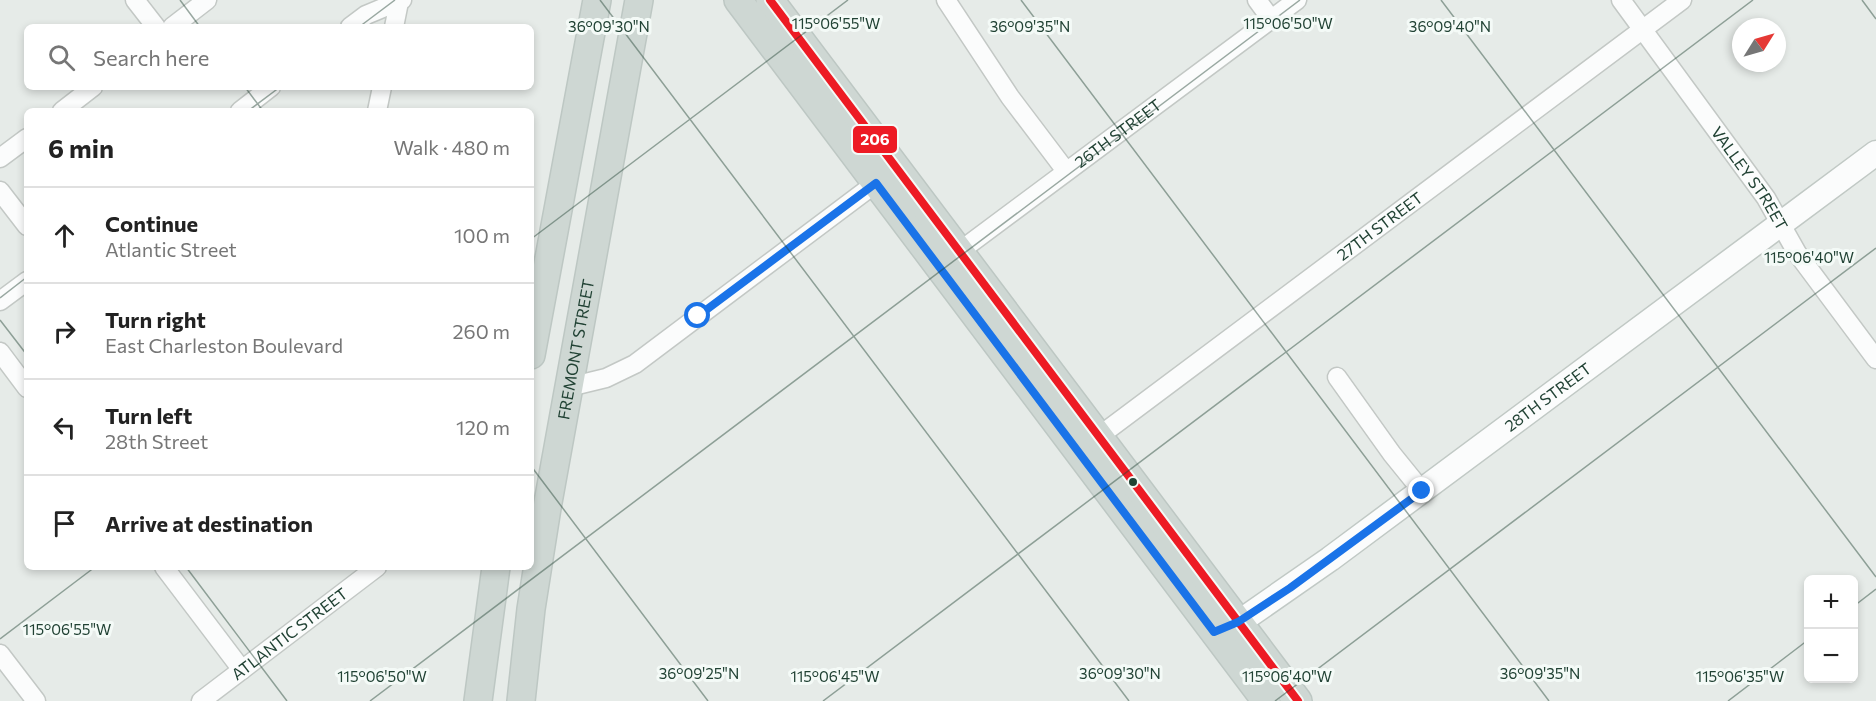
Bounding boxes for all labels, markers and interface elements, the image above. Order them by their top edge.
text: 115°06'55"W [792,14,880,32]
text: 115°06'50"W [1243,14,1333,32]
text: 36°09'30"N [568,17,650,35]
text: 36°09'35"N [990,17,1070,35]
text: 36°09'40"N [1409,17,1491,35]
north arrow [1732,18,1786,72]
search box [24,24,534,90]
icon: search [45,41,78,74]
text: Search here [93,44,209,71]
street label: 26TH STREET [1071,95,1165,171]
street label: VALLEY STREET [1708,122,1792,233]
line badge: 206 [852,125,898,154]
text: 206 [860,129,890,148]
text: 6 min [48,132,114,163]
text: Walk · 480 m [393,135,510,159]
street label: 27TH STREET [1333,188,1426,264]
text: Continue [105,210,198,237]
icon: ahead [48,219,81,252]
text: 100 m [454,223,510,247]
text: Atlantic Street [105,237,237,261]
text: 115°06'40"W [1764,248,1854,266]
street label: FREMONT STREET [553,278,597,421]
route start [684,302,710,328]
text: Turn right [105,306,206,333]
icon: right [48,315,81,348]
text: 260 m [452,319,510,343]
text: East Charleston Boulevard [105,333,343,357]
street label: 28TH STREET [1501,358,1595,435]
text: Turn left [105,402,192,429]
icon: left [48,411,81,444]
text: 120 m [456,415,510,439]
text: 28th Street [105,429,208,453]
unlabelled marker [1127,476,1139,488]
route end [1408,477,1434,503]
icon: arrive [48,507,81,540]
text: Arrive at destination [105,510,313,537]
map controls [1804,575,1858,683]
button: + [1804,575,1858,629]
street label: ATLANTIC STREET [227,583,351,683]
text: 115°06'55"W [23,620,111,638]
button: − [1804,629,1858,683]
text: 36°09'25"N [659,664,739,682]
text: 36°09'30"N [1079,664,1161,682]
text: 36°09'35"N [1500,664,1580,682]
text: 115°06'50"W [337,667,427,685]
text: 115°06'45"W [791,667,879,685]
text: 115°06'40"W [1242,667,1332,685]
text: 115°06'35"W [1696,667,1784,685]

